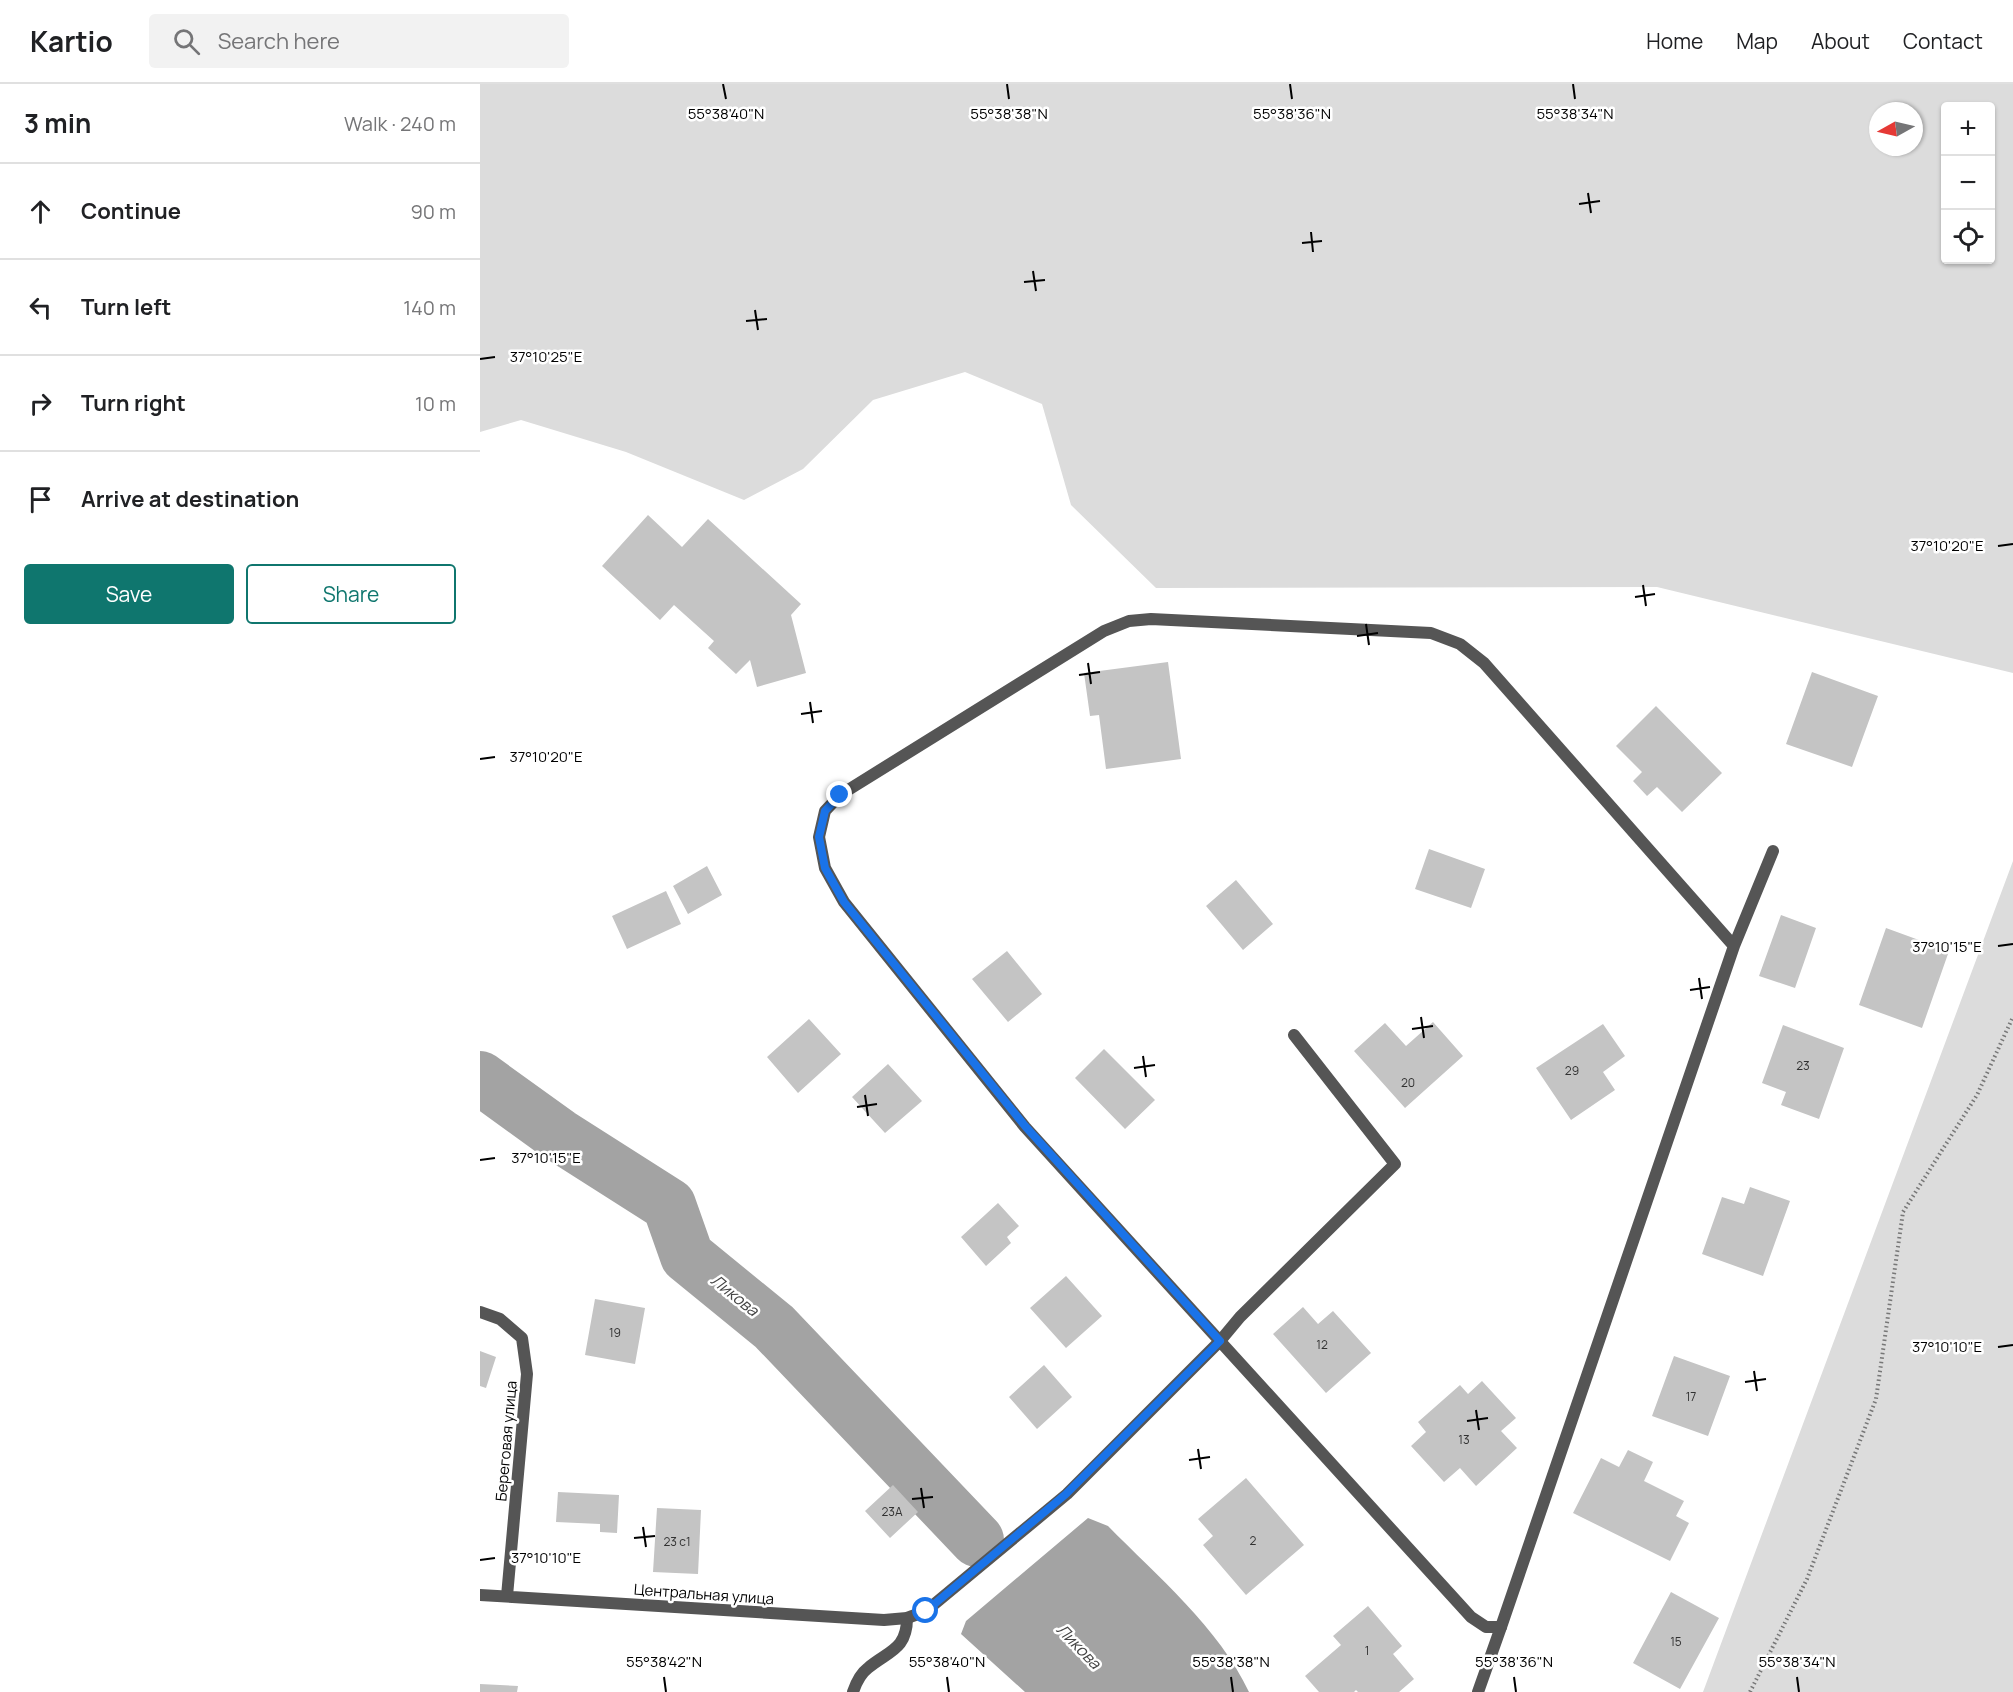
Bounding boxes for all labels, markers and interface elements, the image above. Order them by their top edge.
search box [149,14,569,68]
text: Kartio [30,22,113,60]
icon: search [170,25,203,58]
text: Search here [218,26,340,56]
text: Home [1646,27,1703,55]
text: Map [1736,27,1778,55]
text: About [1811,27,1870,55]
text: Contact [1903,27,1983,55]
north arrow [1869,102,1923,156]
map controls [1941,102,1995,264]
button: + [1941,102,1995,156]
text: 55°38'40"N [688,103,764,124]
text: 55°38'38"N [970,103,1048,124]
text: 55°38'36"N [1253,103,1331,124]
text: 55°38'34"N [1536,103,1614,124]
text: 3 min [24,105,91,141]
text: Walk · 240 m [344,110,456,137]
button: − [1941,156,1995,210]
icon: ahead [24,195,57,228]
text: Continue [81,196,181,226]
text: 90 m [410,198,456,225]
button: locate [1941,210,1995,264]
icon: left [24,291,57,324]
text: Turn left [81,292,171,322]
text: 140 m [403,294,456,321]
text: 37°10'25"E [510,346,582,367]
icon: right [24,387,57,420]
text: Turn right [81,388,186,418]
text: 10 m [415,390,456,417]
icon: arrive [24,483,57,516]
text: Arrive at destination [81,484,299,514]
text: 37°10'20"E [1911,535,1983,556]
button: Save [24,564,234,624]
button: Share [246,564,456,624]
text: 37°10'20"E [510,746,582,767]
route end [826,781,852,807]
text: 37°10'15"E [1912,936,1982,957]
house number: 23 [1796,1057,1810,1074]
house number: 29 [1565,1062,1579,1079]
house number: 20 [1401,1074,1415,1091]
text: 37°10'15"E [511,1147,581,1168]
water label: Ликова [707,1269,764,1322]
house number: 19 [609,1324,621,1341]
house number: 12 [1316,1336,1328,1353]
text: 37°10'10"E [1912,1336,1982,1357]
street label: Береговая улица [490,1380,522,1502]
house number: 17 [1686,1388,1696,1405]
house number: 13 [1458,1431,1470,1448]
house number: 23А [881,1503,903,1520]
house number: 2 [1250,1532,1257,1549]
house number: 23 с1 [663,1533,691,1550]
text: 37°10'10"E [511,1547,581,1568]
street label: Центральная улица [633,1579,775,1609]
route start [912,1597,938,1623]
water label: Ликова [1052,1619,1107,1674]
house number: 15 [1670,1633,1682,1650]
house number: 1 [1365,1642,1369,1659]
text: 55°38'42"N [626,1651,702,1672]
text: 55°38'40"N [909,1651,985,1672]
text: 55°38'38"N [1192,1651,1270,1672]
text: 55°38'36"N [1475,1651,1553,1672]
text: 55°38'34"N [1758,1651,1836,1672]

